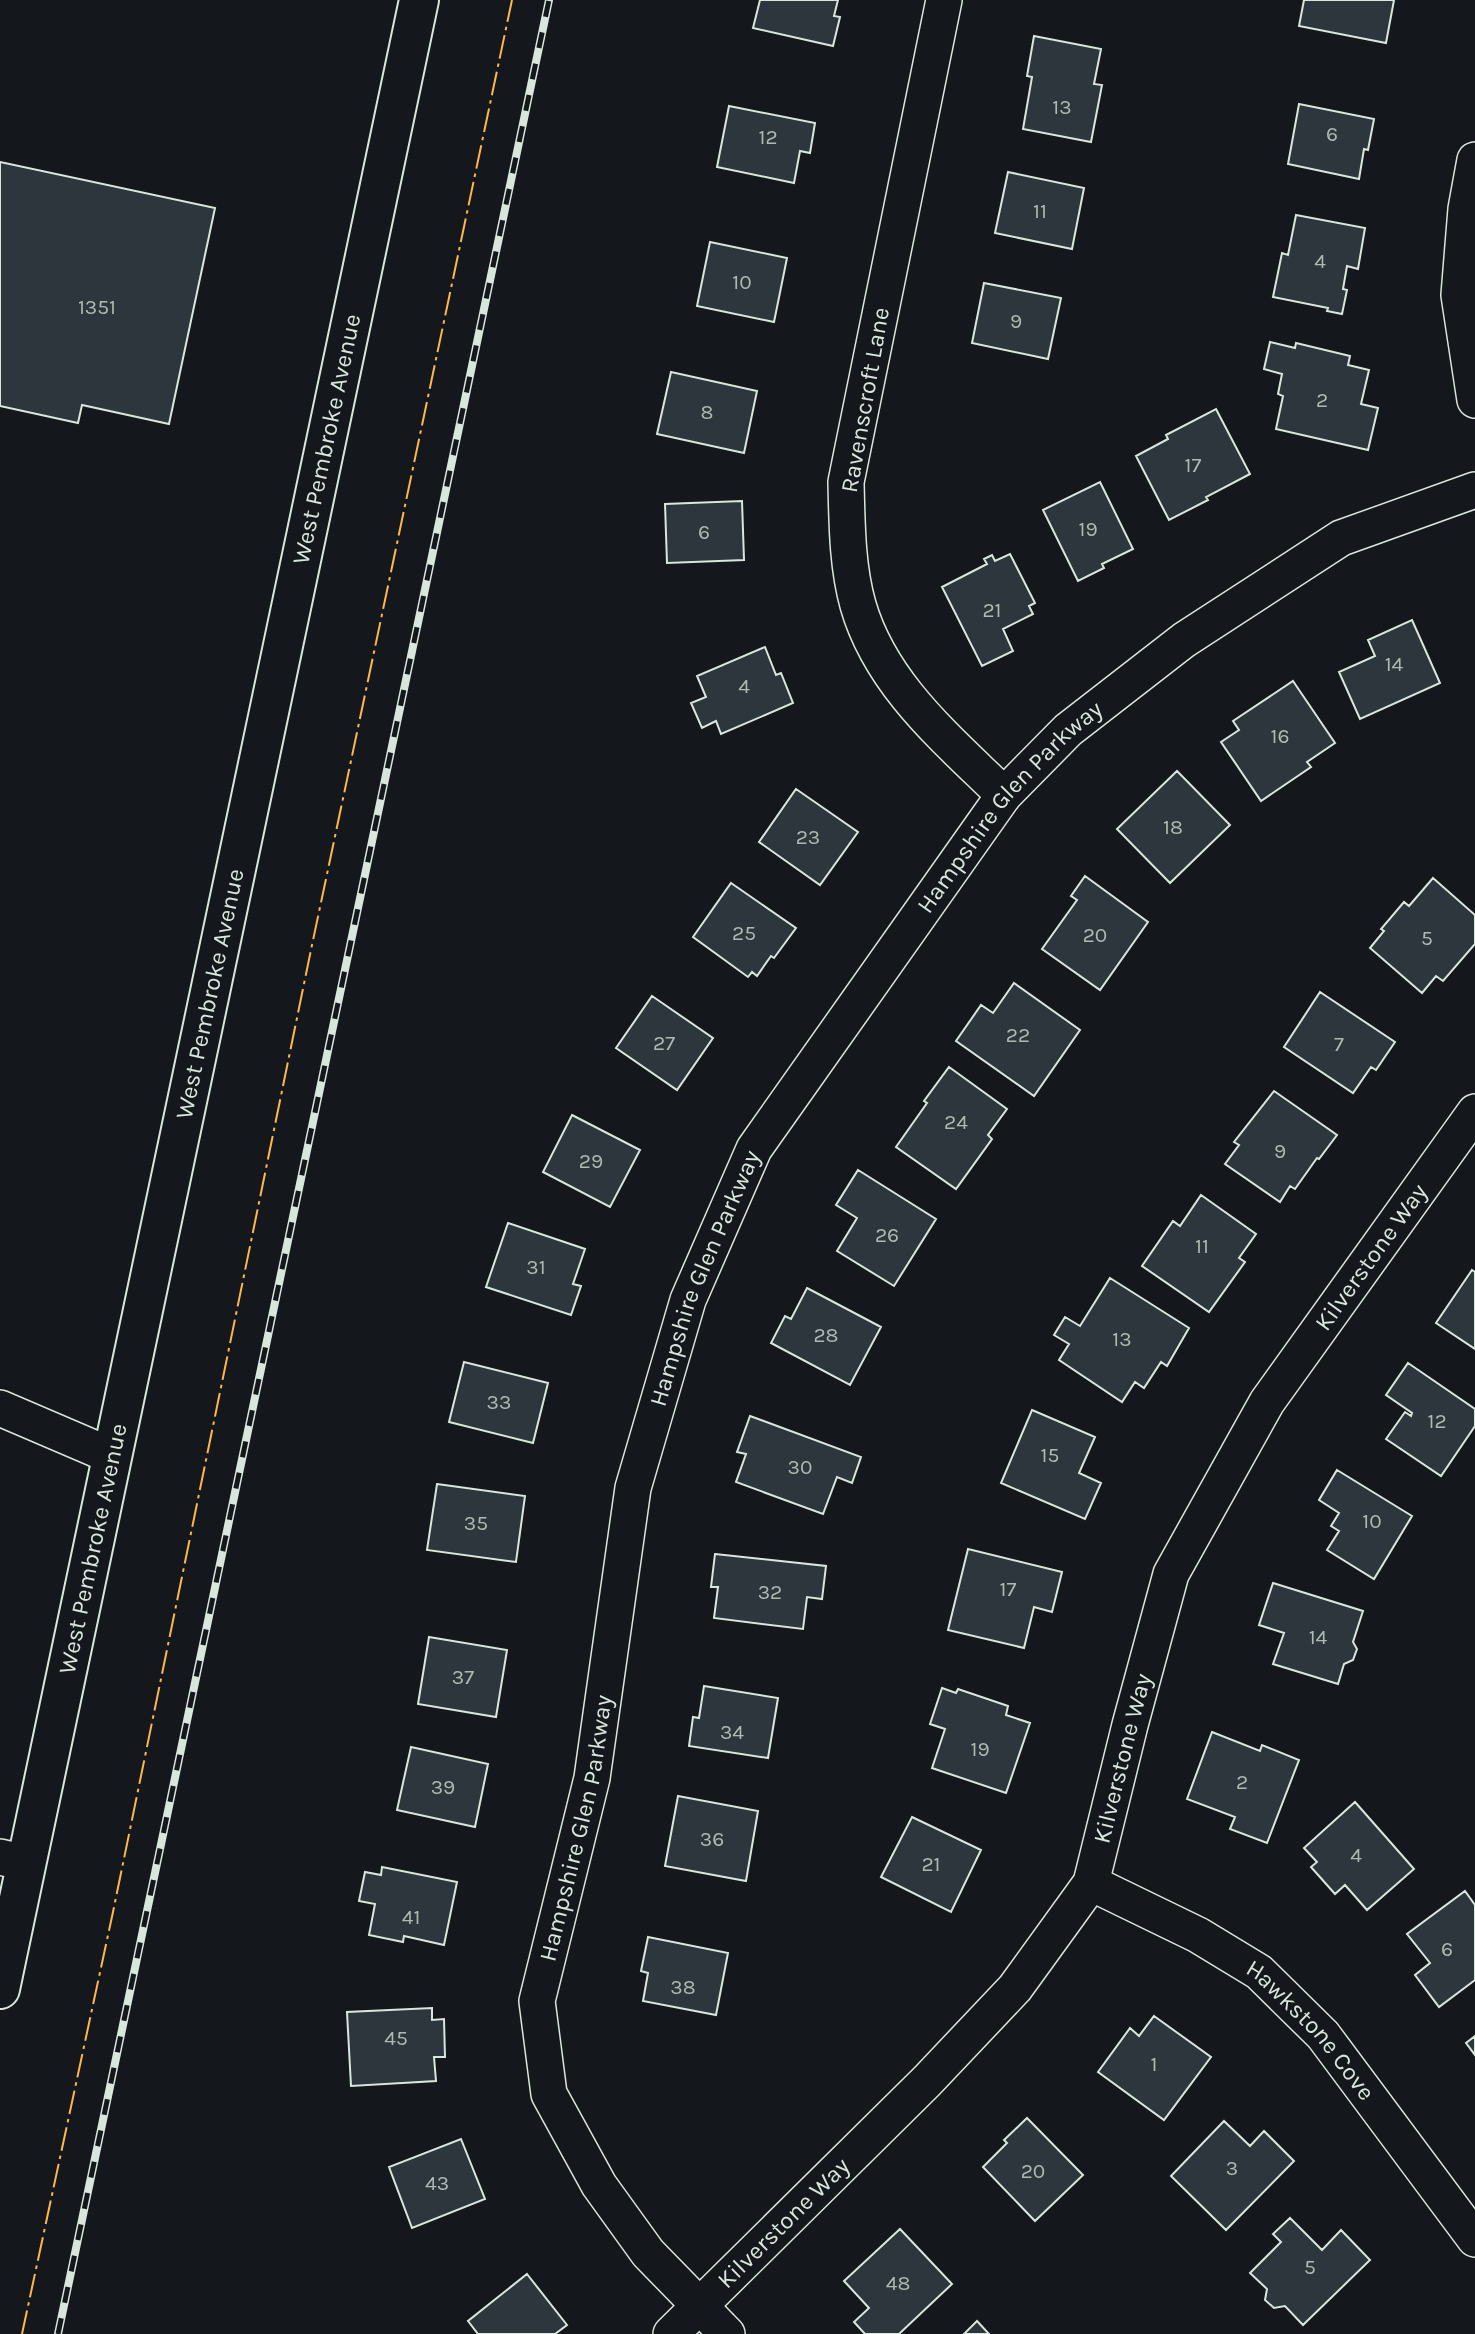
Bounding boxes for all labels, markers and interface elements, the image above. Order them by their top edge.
house number: 13 [1052,95,1072,119]
house number: 6 [1326,122,1338,146]
house number: 12 [758,125,778,149]
house number: 11 [1033,199,1047,223]
house number: 4 [1314,249,1326,273]
house number: 10 [732,270,752,294]
house number: 1351 [78,295,116,319]
street label: Ravenscroft Lane [835,305,895,495]
house number: 9 [1010,309,1022,333]
street label: West Pembroke Avenue [287,311,367,567]
house number: 2 [1316,388,1328,412]
house number: 8 [701,400,713,424]
house number: 17 [1185,453,1202,477]
house number: 19 [1078,517,1098,541]
house number: 6 [698,520,710,544]
house number: 21 [982,598,1002,622]
house number: 14 [1385,652,1404,676]
house number: 4 [738,674,750,698]
street label: Hampshire Glen Parkway [911,695,1108,918]
house number: 16 [1271,724,1289,748]
house number: 18 [1163,815,1183,839]
house number: 23 [796,825,820,849]
street label: West Pembroke Avenue [170,866,250,1122]
house number: 25 [732,921,756,945]
house number: 20 [1083,923,1107,947]
house number: 5 [1421,926,1433,950]
house number: 22 [1006,1023,1030,1047]
house number: 27 [653,1031,675,1055]
house number: 7 [1334,1032,1344,1056]
house number: 24 [944,1110,968,1134]
house number: 9 [1274,1139,1286,1163]
street label: Hampshire Glen Parkway [644,1146,766,1410]
house number: 29 [579,1149,603,1173]
street label: Kilverstone Way [1309,1178,1433,1336]
house number: 26 [875,1223,899,1247]
house number: 11 [1195,1234,1209,1258]
house number: 31 [526,1255,546,1279]
house number: 28 [813,1323,839,1347]
house number: 13 [1112,1327,1132,1351]
house number: 33 [487,1390,511,1414]
house number: 12 [1427,1409,1447,1433]
street label: West Pembroke Avenue [53,1421,133,1676]
house number: 15 [1041,1443,1059,1467]
house number: 30 [788,1455,812,1479]
house number: 10 [1362,1509,1382,1533]
house number: 35 [464,1511,488,1535]
house number: 17 [1000,1577,1017,1601]
house number: 32 [758,1580,782,1604]
house number: 14 [1309,1625,1328,1649]
house number: 37 [452,1665,474,1689]
street label: Kilverstone Way [1087,1671,1157,1846]
street label: Hampshire Glen Parkway [533,1693,618,1964]
house number: 34 [720,1720,744,1744]
house number: 19 [970,1737,990,1761]
house number: 2 [1236,1770,1248,1794]
house number: 39 [431,1775,455,1799]
house number: 36 [700,1827,724,1851]
house number: 4 [1350,1843,1362,1867]
house number: 21 [921,1852,941,1876]
house number: 41 [402,1905,420,1929]
house number: 6 [1441,1937,1453,1961]
street label: Hawkstone Cove [1241,1954,1381,2106]
house number: 38 [670,1975,696,1999]
house number: 45 [384,2026,408,2050]
house number: 1 [1151,2052,1157,2076]
street label: Kilverstone Way [712,2152,855,2294]
house number: 3 [1226,2156,1238,2180]
house number: 20 [1021,2159,1045,2183]
house number: 43 [425,2171,449,2195]
house number: 5 [1304,2255,1316,2279]
house number: 48 [886,2271,910,2295]

